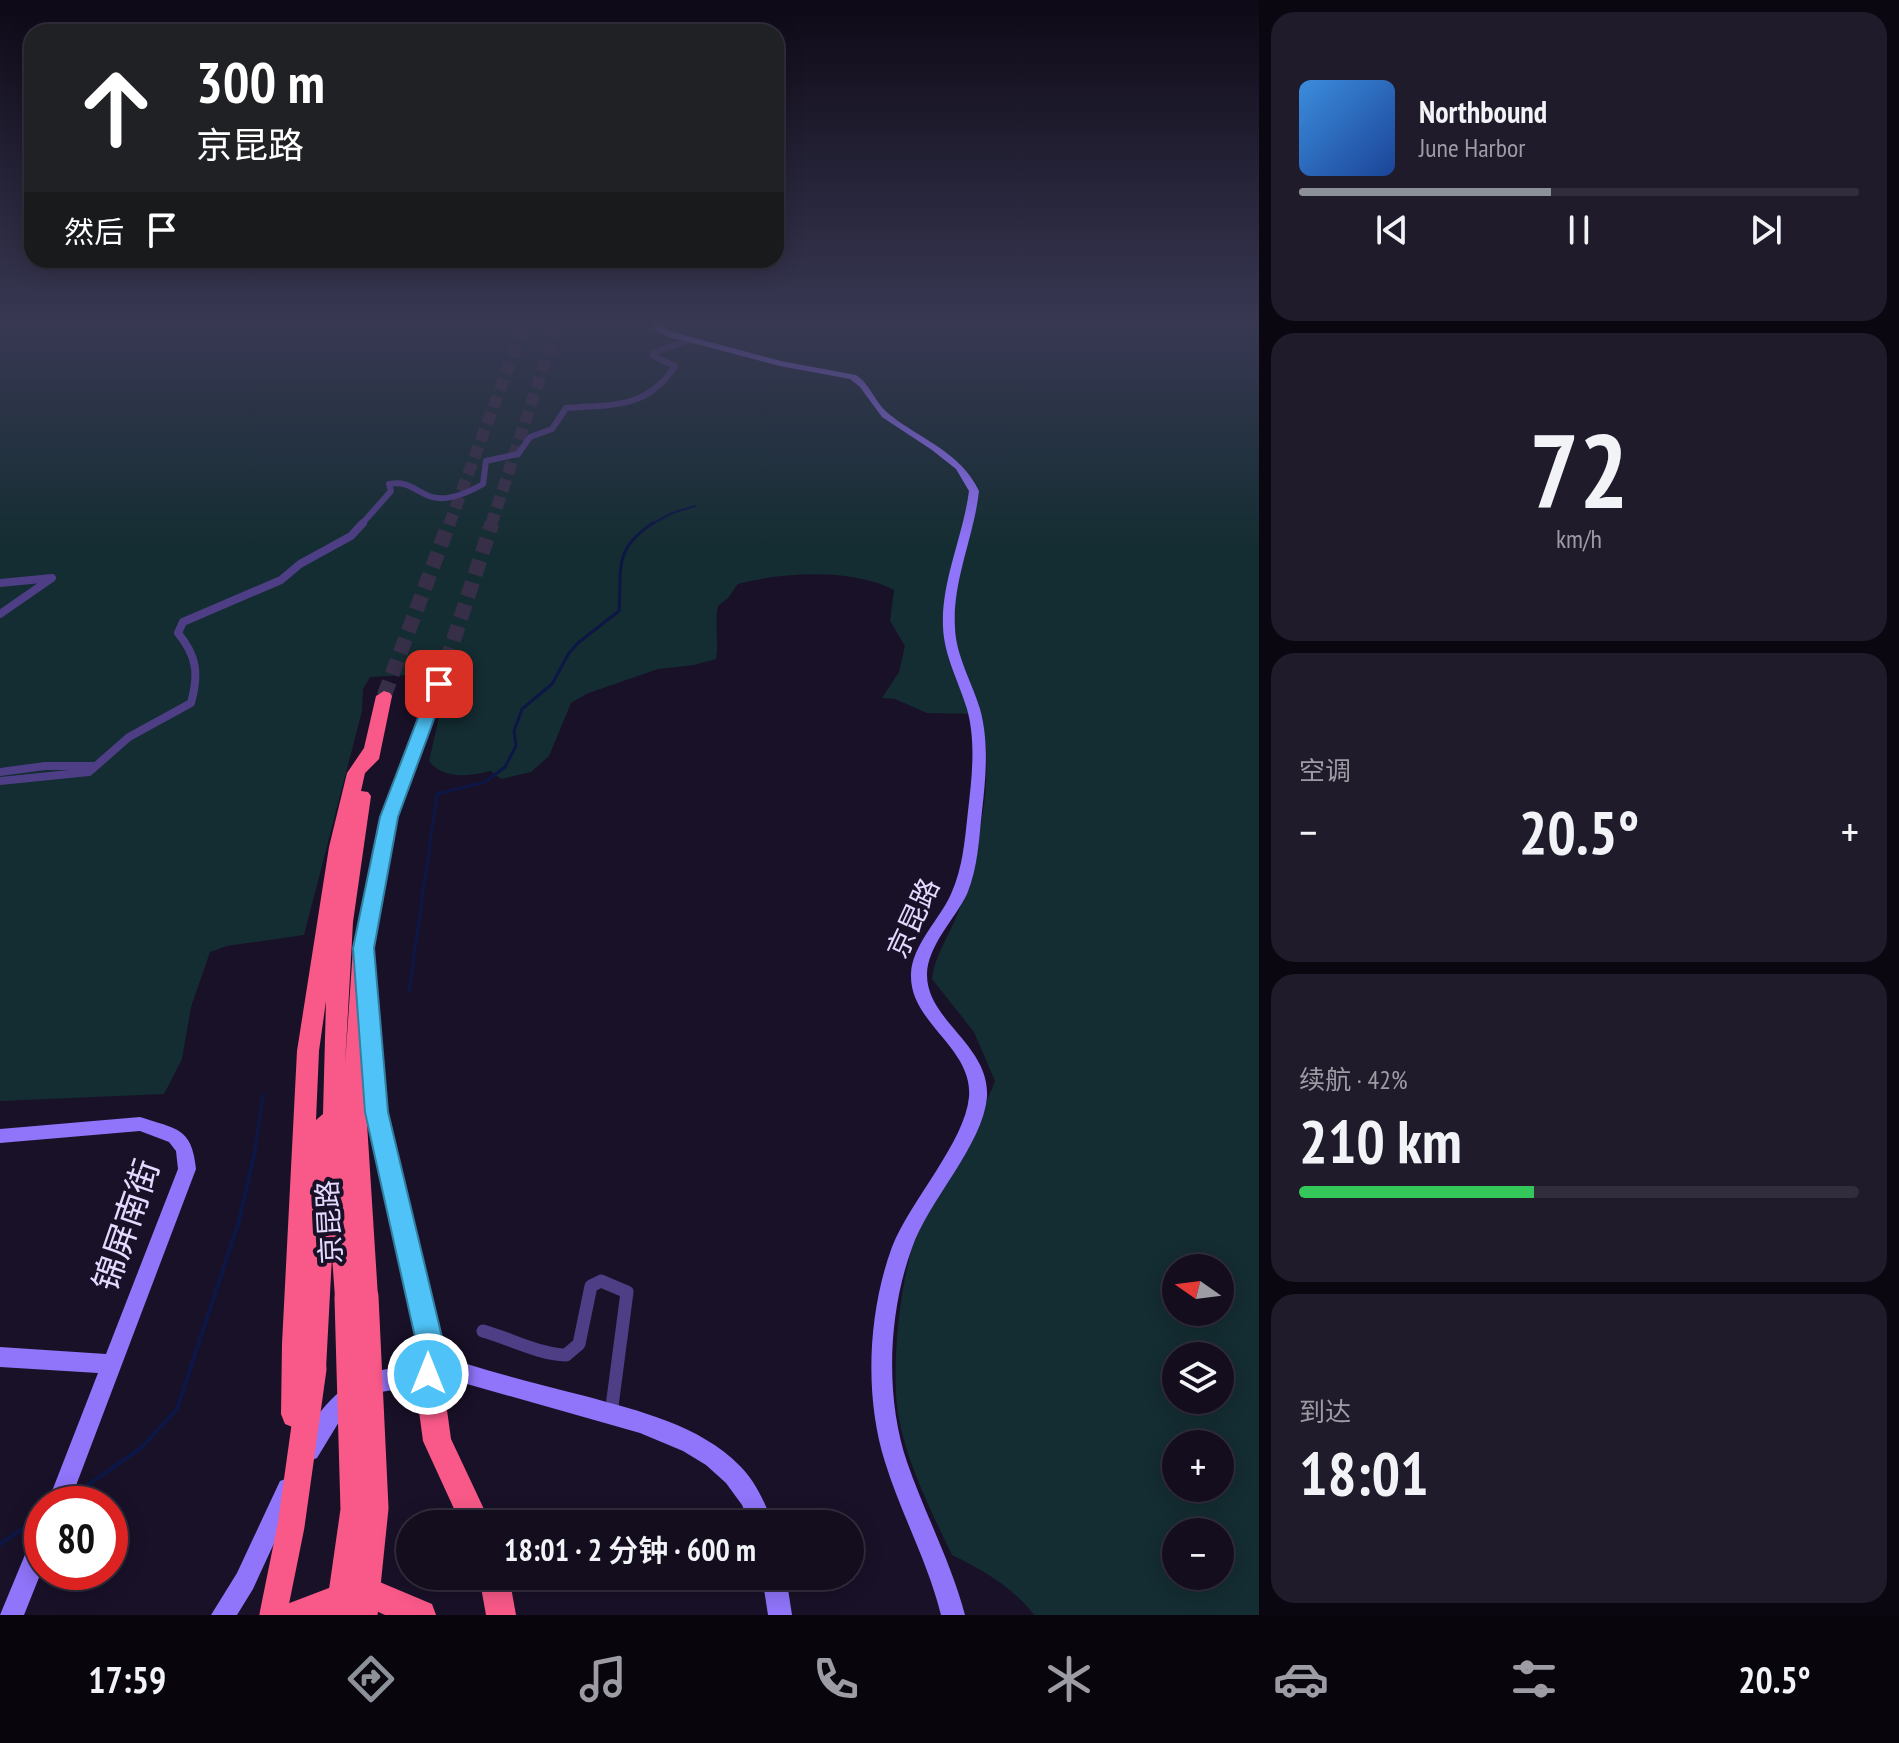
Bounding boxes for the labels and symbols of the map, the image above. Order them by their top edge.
pin [405,650,473,718]
street label: 京昆路 [878,872,947,964]
street label: 锦屏南街 [82,1153,168,1296]
street label: 京昆路 [308,1179,349,1265]
north arrow [1162,1254,1234,1326]
position arrow [386,1332,470,1416]
speed limit sign: 80 [24,1486,128,1590]

